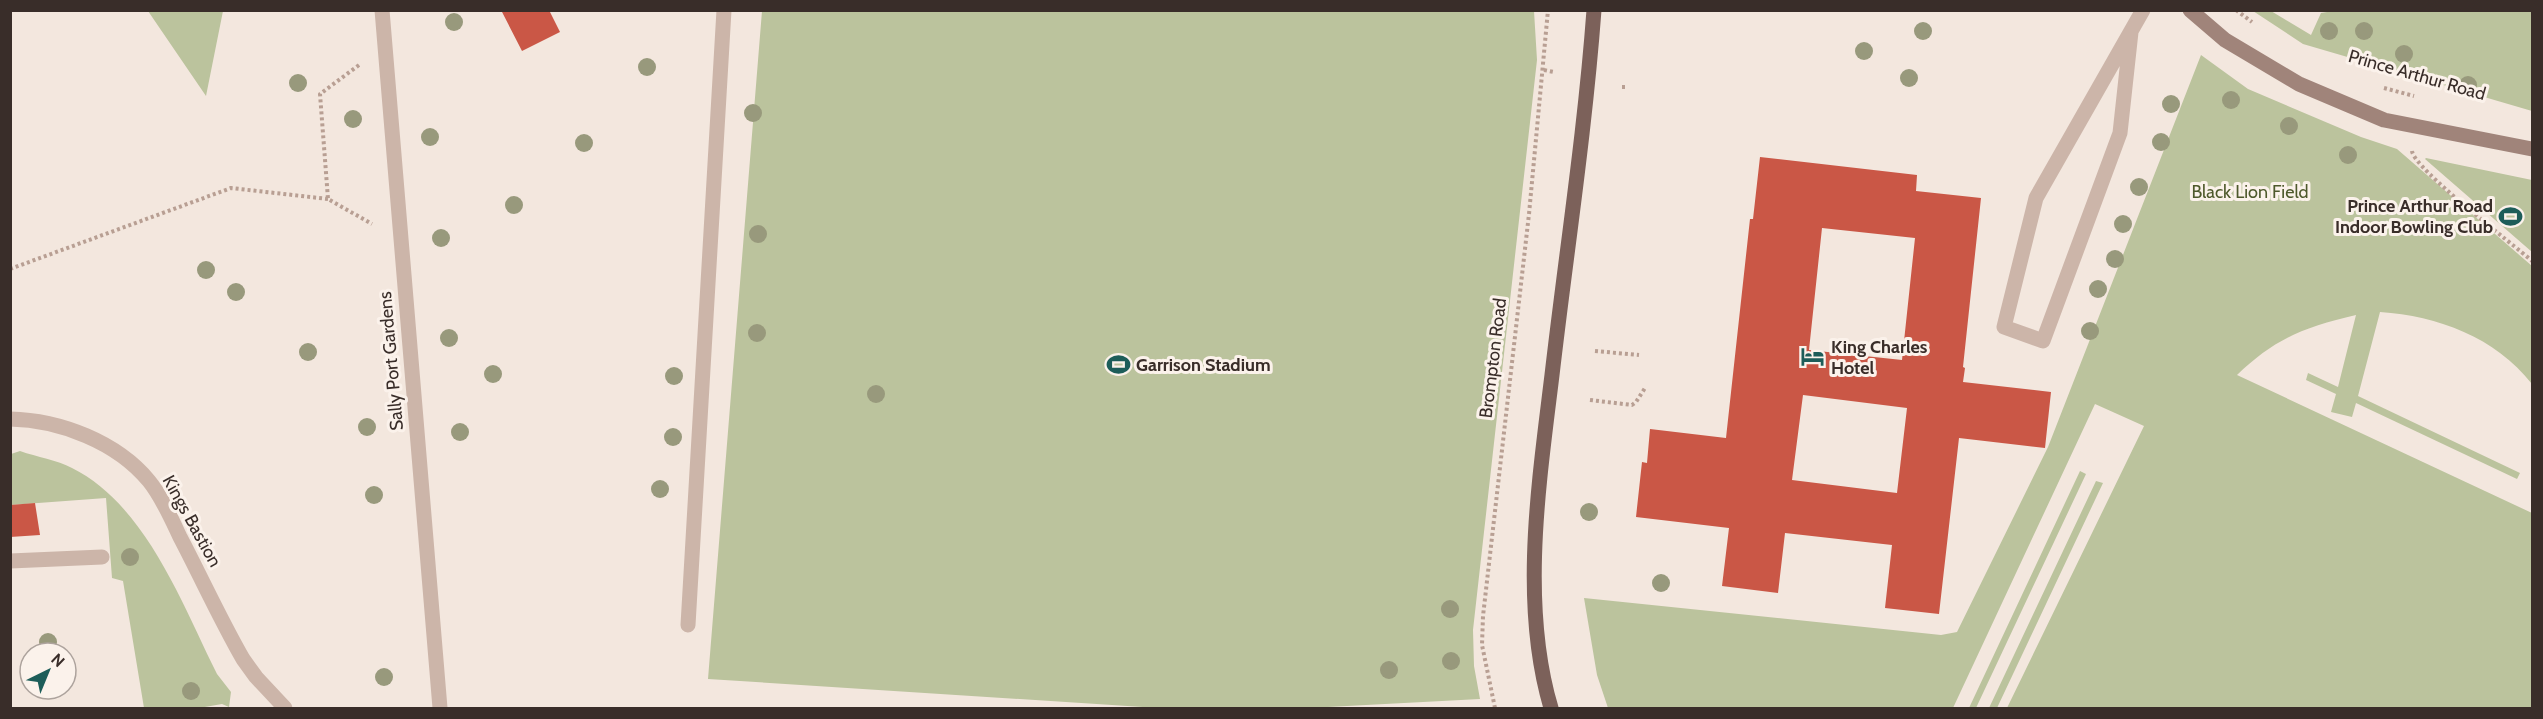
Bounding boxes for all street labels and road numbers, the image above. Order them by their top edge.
street label: Prince Arthur Road [2346,45,2488,105]
street label: Sally Port Gardens [374,291,408,431]
street label: Brompton Road [1475,297,1511,419]
street label: Kings Bastion [158,471,226,571]

